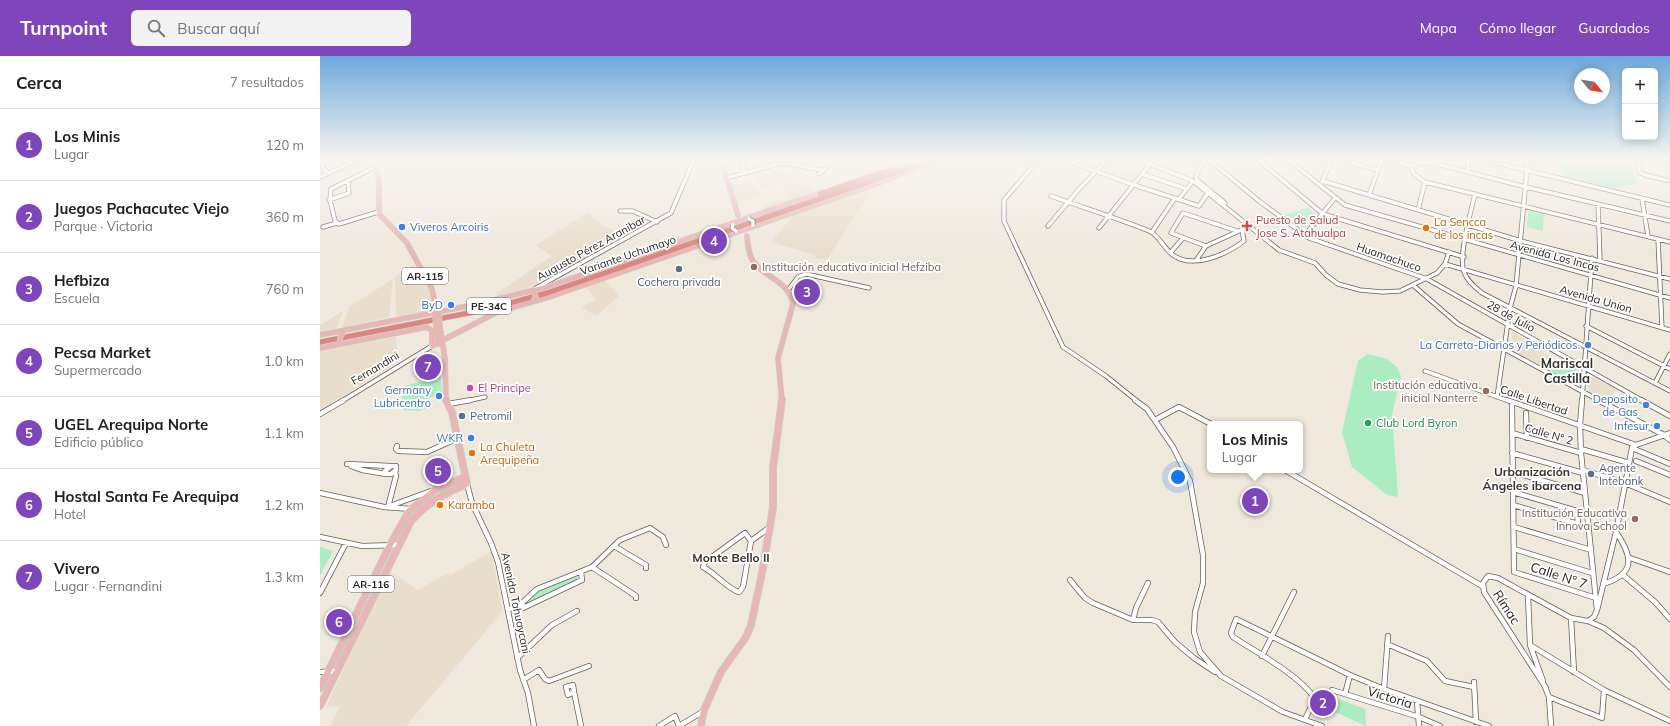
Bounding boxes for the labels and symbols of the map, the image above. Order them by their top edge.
north arrow [1574,68,1610,104]
street label: Augusto Pérez Aranibar [534,212,648,284]
place label: Puesto de Salud Jose S. Atahualpa [1256,213,1346,240]
place label: La Sencca de los incas [1434,215,1493,242]
place label: Viveros Arcoiris [410,220,489,234]
marker: Puesto de Salud Jose S. Atahualpa [1241,220,1253,232]
marker: Viveros Arcoiris [397,222,407,232]
marker: La Sencca de los incas [1421,223,1431,233]
pin: 4 [701,226,727,256]
street label: Variante Uchumayo [578,232,678,278]
street label: Avenida Los Incas [1509,237,1601,275]
street label: Huamachuco [1355,239,1423,275]
place label: Institución educativa inicial Hefziba [762,260,941,274]
marker: Institución educativa inicial Hefziba [749,262,759,272]
marker: Cochera privada [674,264,684,274]
road number: AR-115 [402,268,448,284]
place label: Cochera privada [637,275,721,289]
pin: 3 [794,277,820,307]
street label: Avenida Uníon [1558,282,1634,316]
street label: 28 de Julio [1484,297,1538,335]
place label: ByD [421,298,443,312]
road number: PE-34C [467,298,511,314]
marker: ByD [446,300,456,310]
place label: La Carreta-Diarios y Periódicos. [1420,338,1580,352]
marker: La Carreta-Diarios y Periódicos. [1583,340,1593,350]
street label: Fernandini [348,348,402,388]
pin: 7 [415,352,441,382]
district label: Mariscal Castilla [1541,355,1593,386]
place label: Institución educativa inicial Nanterre [1373,378,1478,405]
place label: El Principe [478,381,531,395]
street label: Calle Libertad [1498,382,1570,418]
place label: Germany Lubricentro [374,383,431,410]
marker: El Principe [465,383,475,393]
marker: Institución educativa inicial Nanterre [1481,386,1491,396]
marker: Germany Lubricentro [434,391,444,401]
place label: Deposito de Gas [1593,392,1638,419]
marker: Deposito de Gas [1641,400,1651,410]
place label: Petromil [470,409,512,423]
marker: Petromil [457,411,467,421]
place label: Club Lord Byron [1376,416,1458,430]
marker: Club Lord Byron [1363,418,1373,428]
place label: Infesur [1614,419,1649,433]
street label: Calle N° 2 [1523,420,1575,448]
marker: Infesur [1652,421,1662,431]
place label: WKR [436,431,463,445]
marker: WKR [466,433,476,443]
place label: La Chuleta Arequipeña [480,440,539,467]
marker: La Chuleta Arequipeña [467,448,477,458]
pin: 5 [425,456,451,486]
place label: Agente Intebank [1599,461,1644,488]
district label: Urbanización Ángeles ibarcena [1482,464,1582,493]
your location [1168,467,1188,487]
marker: Agente Intebank [1586,469,1596,479]
pin: 1 [1242,486,1268,516]
place label: Karamba [448,498,495,512]
marker: Karamba [435,500,445,510]
place label: Institución Educativa Innova School [1522,506,1627,533]
marker: Institución Educativa Innova School [1630,514,1640,524]
district label: Monte Bello II [692,550,770,565]
street label: Avenida Tahuaycani [498,551,534,655]
street label: Calle N° 7 [1529,558,1589,592]
road number: AR-116 [348,576,394,592]
street label: Rímac [1490,587,1524,627]
pin: 6 [326,607,352,637]
street label: Victoria [1366,683,1414,711]
pin: 2 [1310,688,1336,718]

